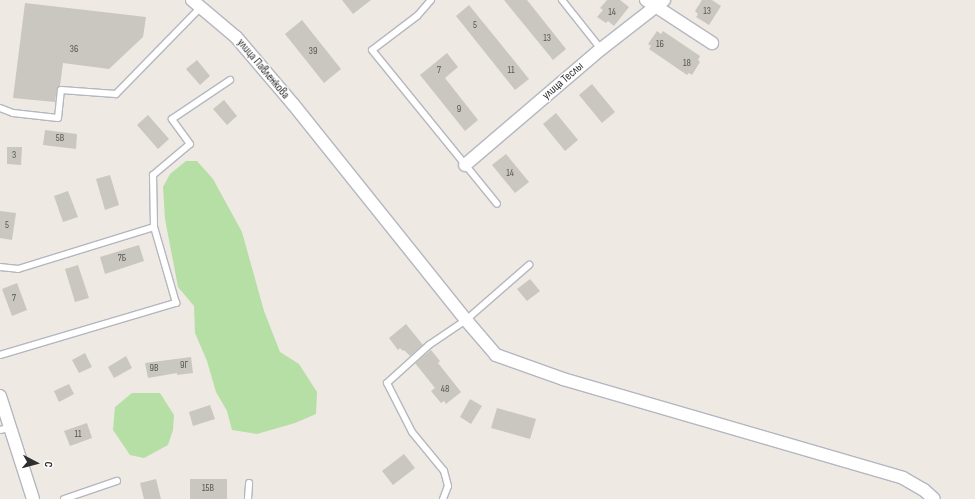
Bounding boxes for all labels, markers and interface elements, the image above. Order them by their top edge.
house number: 13 [703,6,711,18]
house number: 14 [608,7,616,19]
house number: 5 [473,20,477,32]
house number: 13 [543,33,551,45]
street label: улица Павленкова [234,36,292,102]
house number: 16 [656,39,664,51]
house number: 36 [70,44,78,56]
house number: 39 [309,46,317,58]
house number: 18 [683,58,691,70]
street label: улица Теслы [539,59,587,103]
house number: 7 [437,65,441,77]
house number: 11 [508,65,514,77]
house number: 9 [457,104,461,116]
house number: 5В [56,133,64,145]
house number: 3 [12,150,16,162]
house number: 14 [506,168,514,180]
house number: 5 [5,220,9,232]
house number: 7Б [118,253,126,265]
house number: 7 [12,293,16,305]
house number: 9Г [180,360,188,372]
house number: 9В [150,363,158,375]
house number: 48 [441,384,449,396]
house number: 11 [75,429,81,441]
north arrow [16,443,56,483]
text: С [42,461,55,468]
house number: 15В [202,483,214,495]

